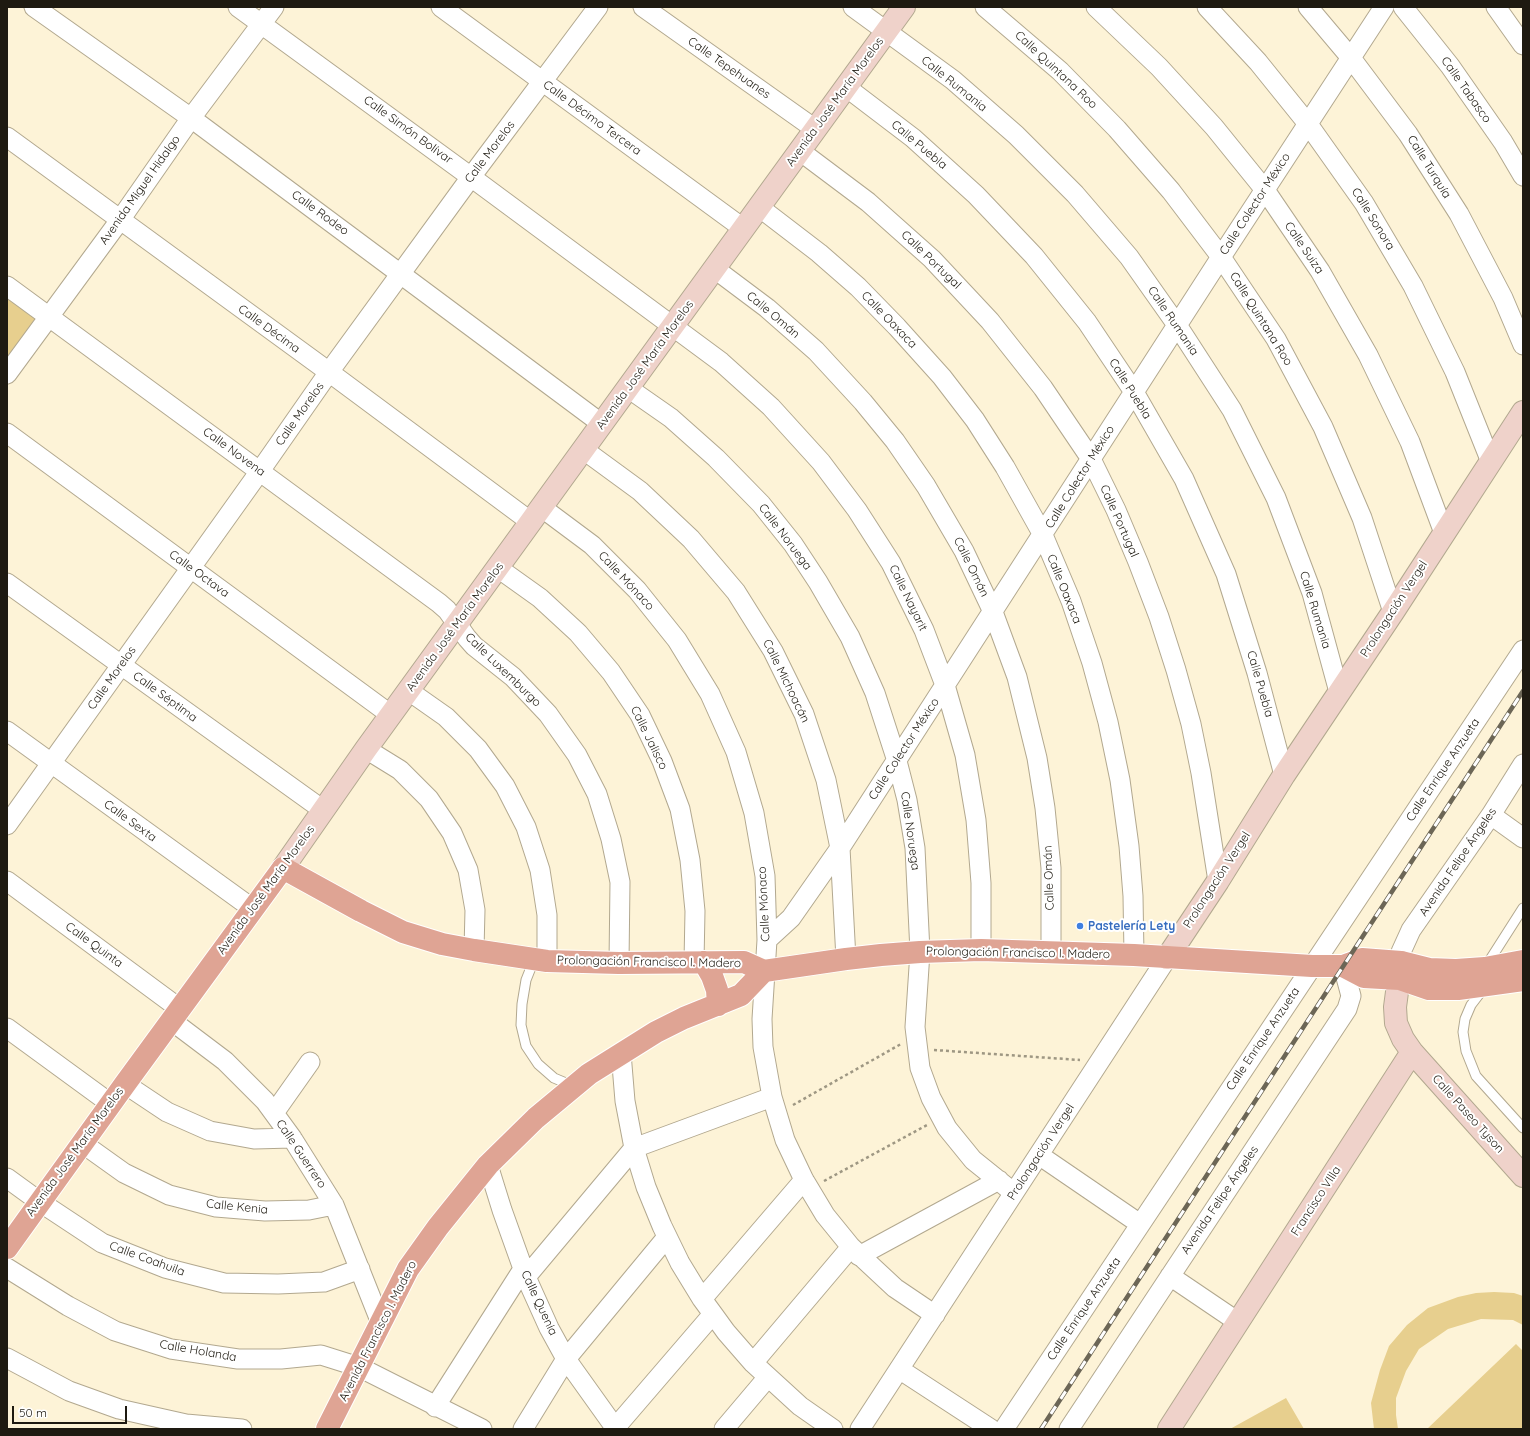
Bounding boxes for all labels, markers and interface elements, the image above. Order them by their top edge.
street label: Calle Quintana Roo [1012,28,1100,112]
street label: Calle Tepehuanes [685,34,773,102]
street label: Avenida José María Morelos [783,35,887,169]
street label: Calle Rumania [918,53,990,115]
street label: Calle Tabasco [1438,54,1494,126]
street label: Calle Décimo Tercera [540,77,644,159]
street label: Calle Simón Bolívar [361,93,455,167]
street label: Calle Puebla [888,117,950,173]
street label: Calle Morelos [462,118,518,186]
street label: Avenida Miguel Hidalgo [97,133,183,247]
street label: Calle Turquía [1404,133,1454,201]
street label: Calle Colector México [1217,150,1293,258]
street label: Calle Sonora [1348,185,1398,253]
street label: Calle Rodeo [289,187,351,239]
street label: Calle Suiza [1281,219,1327,277]
street label: Calle Portugal [898,228,964,292]
street label: Calle Quintana Roo [1226,270,1296,368]
street label: Calle Rumania [1145,284,1201,358]
street label: Calle Omán [744,289,802,341]
street label: Calle Oaxaca [858,289,920,351]
street label: Avenida José María Morelos [593,298,697,432]
street label: Calle Décima [235,302,303,356]
street label: Calle Puebla [1106,356,1154,422]
street label: Calle Morelos [273,379,327,449]
street label: Calle Colector México [1042,423,1118,531]
street label: Calle Novena [200,424,268,480]
street label: Calle Portugal [1097,483,1141,559]
street label: Calle Noruega [755,501,815,573]
street label: Calle Omán [950,535,992,599]
street label: Calle Octava [166,547,232,601]
street label: Calle Mónaco [595,549,657,613]
street label: Calle Oaxaca [1044,552,1084,626]
street label: Prolongación Vergel [1357,558,1431,660]
street label: Avenida José María Morelos [403,560,507,694]
street label: Calle Nayarit [886,563,930,633]
street label: Calle Rumania [1296,569,1334,651]
street label: Calle Luxemburgo [462,630,544,710]
street label: Calle Michoacán [760,637,812,725]
street label: Calle Morelos [85,643,139,713]
street label: Calle Puebla [1244,649,1276,719]
street label: Calle Séptima [130,669,200,725]
street label: Calle Colector México [866,695,942,803]
street label: Calle Jalisco [627,704,671,772]
street label: Calle Enrique Anzueta [1403,716,1483,824]
street label: Calle Noruega [897,791,923,871]
street label: Calle Sexta [101,797,159,845]
street label: Avenida Felipe Ángeles [1416,805,1500,919]
street label: Avenida José María Morelos [214,823,318,957]
street label: Prolongación Vergel [1180,829,1254,931]
street label: Calle Omán [1041,845,1057,911]
street label: Calle Mónaco [755,866,773,942]
street label: Calle Quinta [62,919,126,971]
place label: Pastelería Lety [1088,919,1175,933]
marker: Pastelería Lety [1075,921,1085,931]
street label: Prolongación Francisco I. Madero [926,944,1110,962]
street label: Prolongación Francisco I. Madero [557,953,741,971]
street label: Calle Enrique Anzueta [1223,985,1303,1093]
street label: Calle Paseo Tyson [1429,1072,1507,1156]
street label: Avenida José María Morelos [23,1085,127,1219]
street label: Prolongación Vergel [1004,1101,1078,1203]
street label: Calle Guerrero [273,1117,329,1191]
street label: Avenida Felipe Ángeles [1178,1143,1262,1257]
street label: Francisco VIlla [1288,1163,1344,1239]
street label: Calle Kenia [205,1197,269,1217]
street label: Calle Coahuila [107,1239,187,1279]
street label: Calle Enrique Anzueta [1044,1255,1124,1363]
street label: Avenida Francisco I. Madero [336,1258,420,1404]
street label: Calle Quenia [518,1268,560,1338]
street label: Calle Holanda [158,1337,238,1365]
scale bar [14,1398,129,1424]
text: 50 m [19,1405,47,1420]

